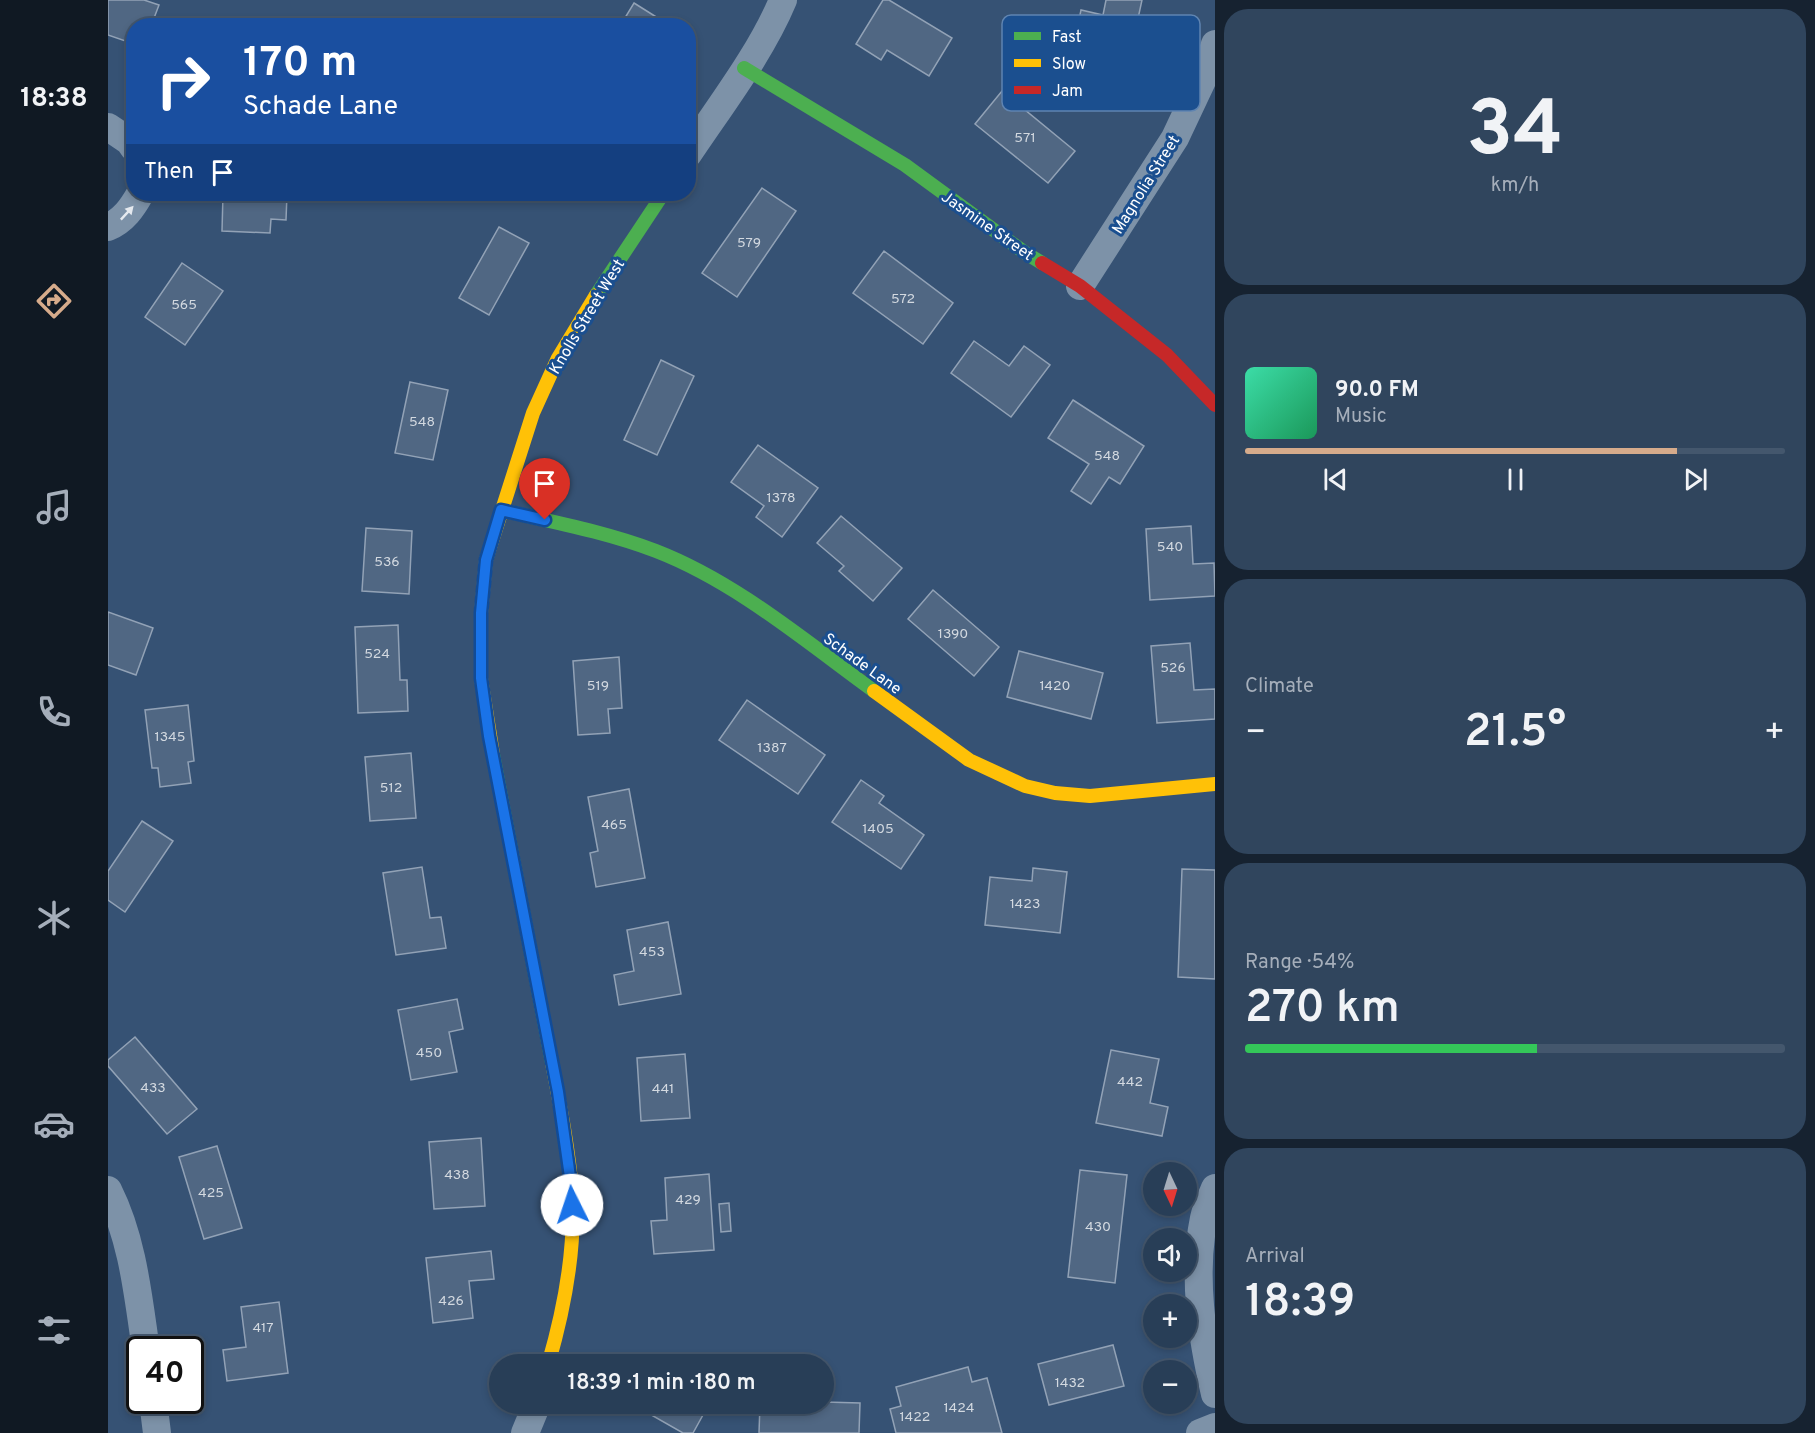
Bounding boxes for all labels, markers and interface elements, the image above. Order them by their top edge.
legend [1002,15,1200,111]
text: Fast [1052,28,1082,48]
text: 170 m [243,38,357,91]
icon: right [144,42,222,120]
text: Slow [1052,55,1086,75]
text: 18:38 [20,82,88,116]
text: Jam [1052,82,1083,102]
text: 34 [1467,84,1563,183]
text: Schade Lane [243,90,398,124]
house number: 571 [1014,130,1036,147]
street label: Magnolia Street [1108,132,1185,238]
icon: arrive [206,156,239,189]
text: Then [144,159,194,186]
text: km/h [1491,173,1539,199]
street label: Jasmine Street [937,187,1037,266]
one-way arrow [120,206,133,221]
house number: 579 [737,235,761,252]
street label: Knolls Street West [545,256,630,378]
icon: directions [33,280,75,322]
house number: 572 [891,291,915,308]
house number: 565 [171,297,197,314]
text: 90.0 FM [1335,377,1419,404]
text: Music [1335,404,1387,430]
house number: 548 [409,414,435,431]
house number: 548 [1094,448,1120,465]
pin [519,458,570,520]
icon: previous [1319,463,1352,496]
icon: pause [1499,463,1532,496]
icon: next [1679,463,1712,496]
icon: arrive [528,467,561,500]
icon: music [33,486,75,528]
house number: 1378 [767,490,795,507]
house number: 540 [1157,539,1183,556]
house number: 536 [374,554,400,571]
house number: 1390 [938,626,968,643]
street label: Schade Lane [819,630,905,700]
house number: 524 [364,646,390,663]
house number: 526 [1160,660,1186,677]
text: Climate [1245,674,1314,700]
house number: 519 [587,678,609,695]
house number: 1420 [1039,678,1071,695]
icon: phone [33,691,75,733]
text: 21.5° [1464,705,1566,762]
text: − [1245,713,1266,755]
text: + [1764,713,1785,755]
house number: 1345 [154,729,186,746]
house number: 1387 [757,740,787,757]
house number: 512 [380,780,402,797]
house number: 465 [601,817,627,834]
house number: 1405 [862,821,894,838]
house number: 1423 [1010,896,1040,913]
icon: climate [33,897,75,939]
house number: 453 [639,944,665,961]
text: Range · 54% [1245,950,1354,976]
text: 270 km [1245,981,1400,1038]
house number: 450 [416,1045,442,1062]
house number: 442 [1117,1074,1143,1091]
house number: 433 [140,1080,166,1097]
house number: 441 [652,1081,674,1098]
icon: car [33,1103,75,1145]
north arrow [1143,1162,1197,1216]
map controls [1143,1162,1197,1414]
house number: 438 [444,1167,470,1184]
position arrow [540,1173,604,1237]
house number: 425 [198,1185,224,1202]
house number: 429 [675,1192,701,1209]
house number: 430 [1085,1219,1111,1236]
button: sound [1143,1228,1197,1282]
text: Arrival [1245,1244,1305,1270]
text: 18:39 [1245,1275,1355,1332]
house number: 426 [438,1293,464,1310]
button: + [1143,1294,1197,1348]
icon: filters [33,1309,75,1351]
house number: 417 [252,1320,274,1337]
speed limit sign: 40 [126,1336,204,1414]
button: − [1143,1360,1197,1414]
text: 18:39 · 1 min · 180 m [567,1370,756,1397]
house number: 1432 [1055,1375,1085,1392]
house number: 1424 [944,1400,974,1417]
house number: 1422 [900,1409,930,1426]

